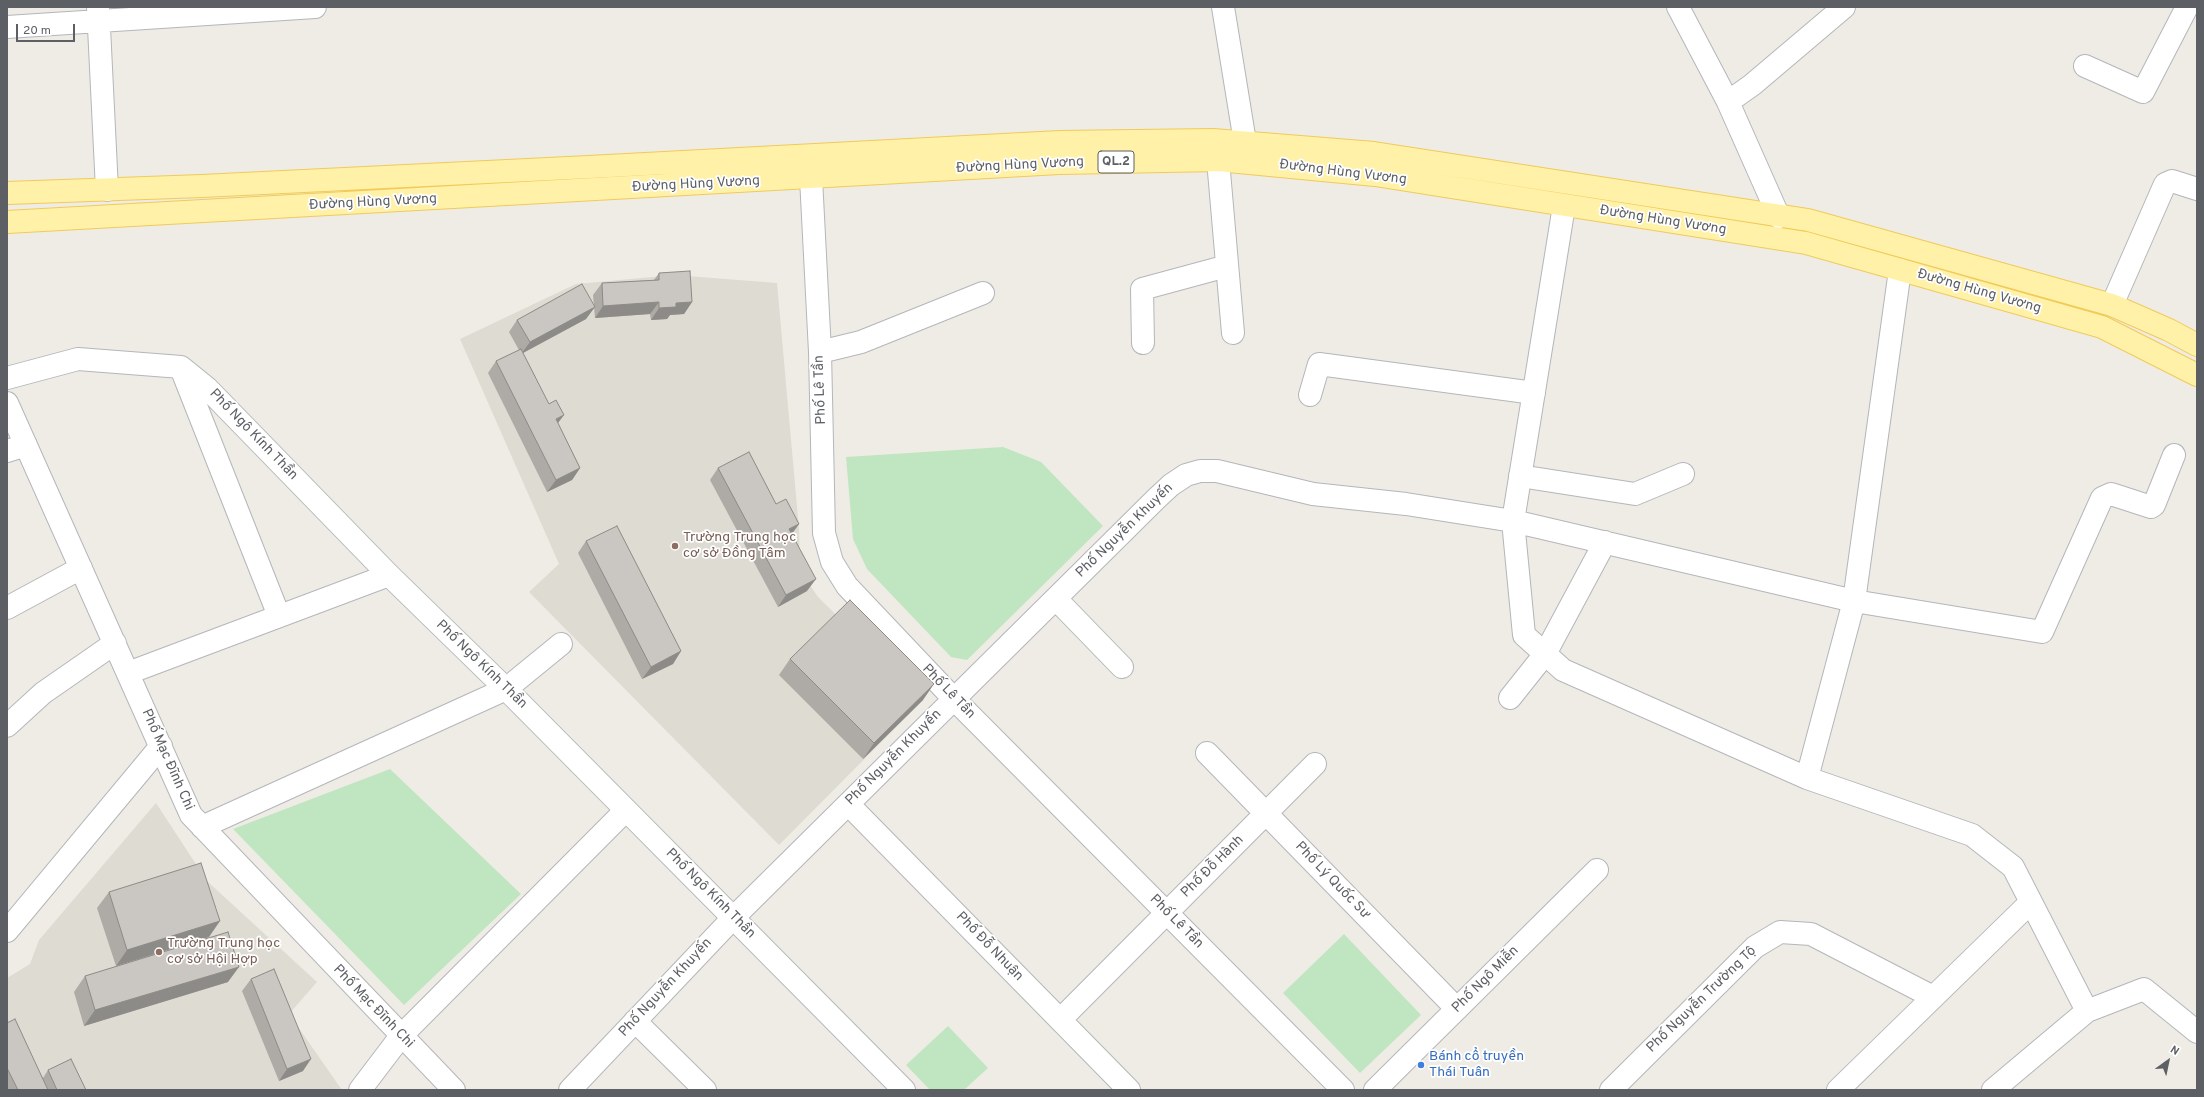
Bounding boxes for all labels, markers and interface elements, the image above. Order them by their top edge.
scale bar [18,16,77,42]
text: 20 m [23,23,51,39]
road number: QL.2 [1098,151,1134,173]
street label: Đường Hùng Vương [956,154,1084,178]
street label: Đường Hùng Vương [1278,157,1408,189]
street label: Đường Hùng Vương [632,173,760,197]
street label: Đường Hùng Vương [309,191,437,215]
street label: Đường Hùng Vương [1598,203,1728,239]
street label: Đường Hùng Vương [1915,266,2043,318]
street label: Phố Lê Tần [811,355,831,425]
street label: Phố Ngô Kính Thần [205,386,301,484]
street label: Phố Nguyễn Khuyến [1073,480,1177,582]
place label: Trường Trung học cơ sở Đồng Tâm [683,530,796,562]
marker: Trường Trung học cơ sở Đồng Tâm [670,541,680,551]
street label: Phố Ngô Kính Thần [432,617,530,713]
street label: Phố Lê Tần [918,661,978,723]
street label: Phố Mạc Đĩnh Chi [137,707,197,813]
street label: Phố Nguyễn Khuyến [843,707,945,809]
street label: Phố Đỗ Hành [1178,832,1248,902]
street label: Phố Lý Quốc Sư [1291,839,1373,923]
street label: Phố Ngô Kính Thần [662,846,758,942]
street label: Phố Lê Tần [1146,892,1206,952]
street label: Phố Đỗ Nhuận [952,909,1026,985]
street label: Phố Nguyễn Khuyến [616,935,716,1041]
place label: Trường Trung học cơ sở Hội Hợp [167,936,280,968]
street label: Phố Ngô Miễn [1449,943,1523,1017]
street label: Phố Nguyễn Trường Tộ [1644,943,1760,1057]
marker: Trường Trung học cơ sở Hội Hợp [154,947,164,957]
street label: Phố Mạc Đĩnh Chi [329,962,417,1052]
north arrow [2148,1041,2188,1081]
text: N [2167,1043,2182,1059]
place label: Bánh cổ truyền Thái Tuân [1429,1049,1524,1082]
marker: Bánh cổ truyền Thái Tuân [1416,1060,1426,1070]

